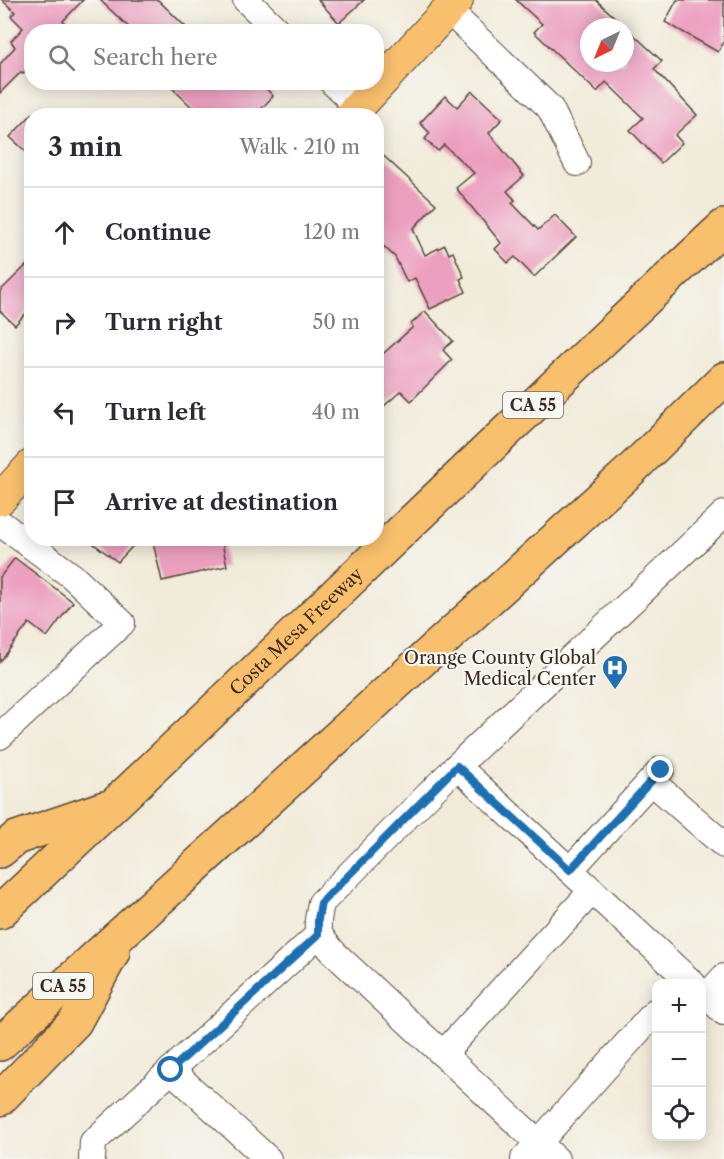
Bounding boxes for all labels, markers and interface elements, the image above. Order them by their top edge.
north arrow [580,18,634,72]
search box [24,24,384,90]
icon: search [45,41,78,74]
text: Search here [93,44,218,71]
text: 3 min [48,131,122,163]
text: Walk · 210 m [239,135,360,159]
icon: ahead [48,216,81,249]
text: Continue [105,219,211,246]
text: 120 m [303,220,360,244]
icon: right [48,306,81,339]
text: Turn right [105,309,223,336]
text: 50 m [313,310,360,334]
road number: CA 55 [503,392,563,418]
icon: left [48,396,81,429]
text: Turn left [105,399,206,426]
text: 40 m [312,400,360,424]
icon: arrive [48,486,81,519]
text: Arrive at destination [105,489,338,516]
street label: Costa Mesa Freeway [225,562,368,700]
place label: Orange County Global Medical Center [404,647,596,690]
hospital icon: Orange County Global Medical Center [600,653,630,691]
route end [647,756,673,782]
road number: CA 55 [33,973,93,999]
map controls [652,979,706,1141]
button: + [652,979,706,1033]
button: − [652,1033,706,1087]
route start [157,1056,183,1082]
button: locate [652,1087,706,1141]

